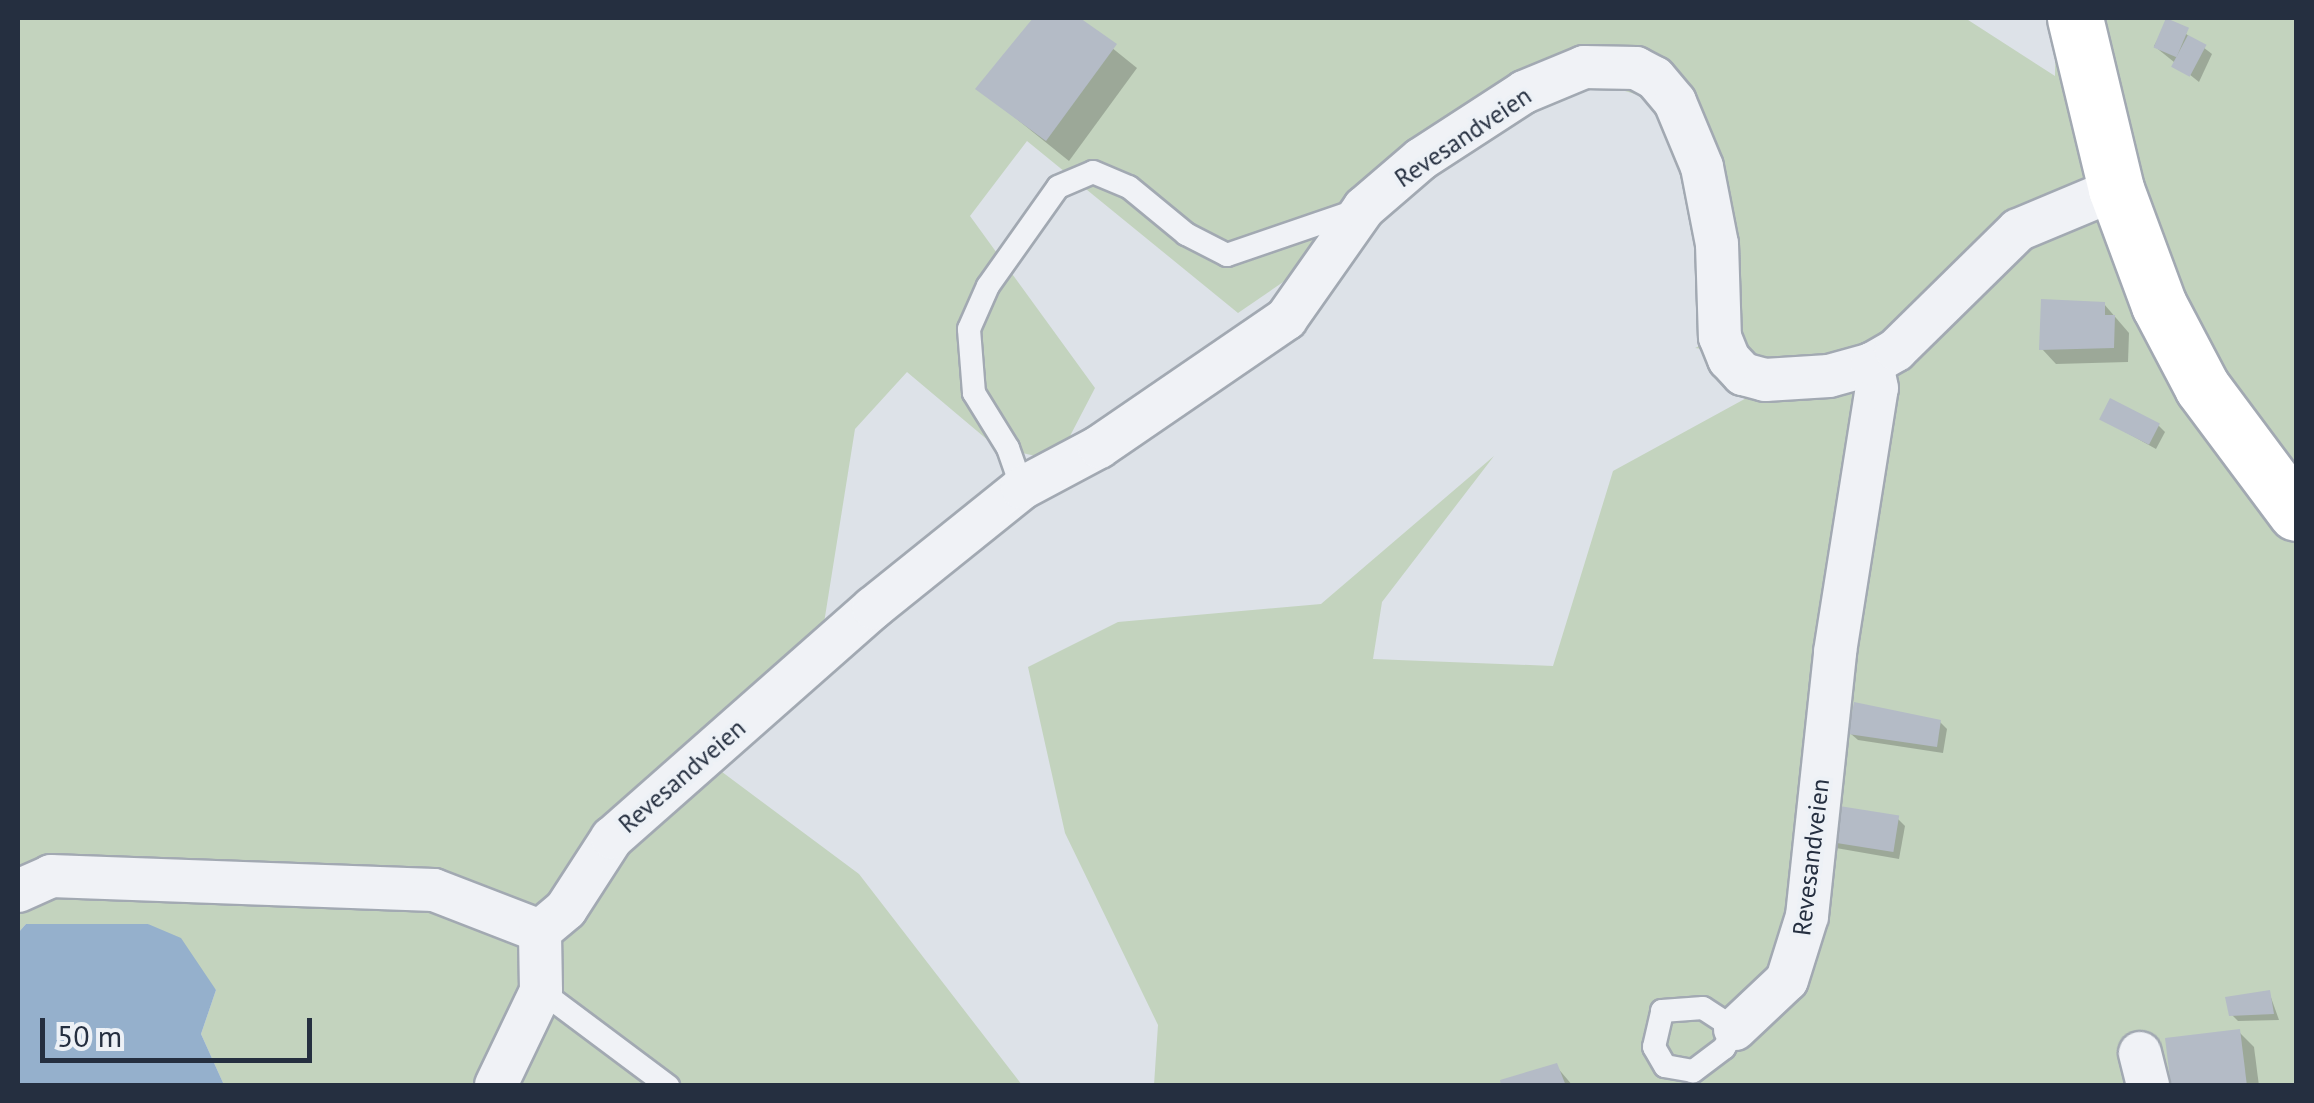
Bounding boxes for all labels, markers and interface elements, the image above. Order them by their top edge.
street label: Revesandveien [1389,80,1537,194]
street label: Revesandveien [613,713,751,839]
street label: Revesandveien [1786,777,1836,937]
scale bar [45,998,318,1060]
text: 50 m [57,1016,122,1055]

